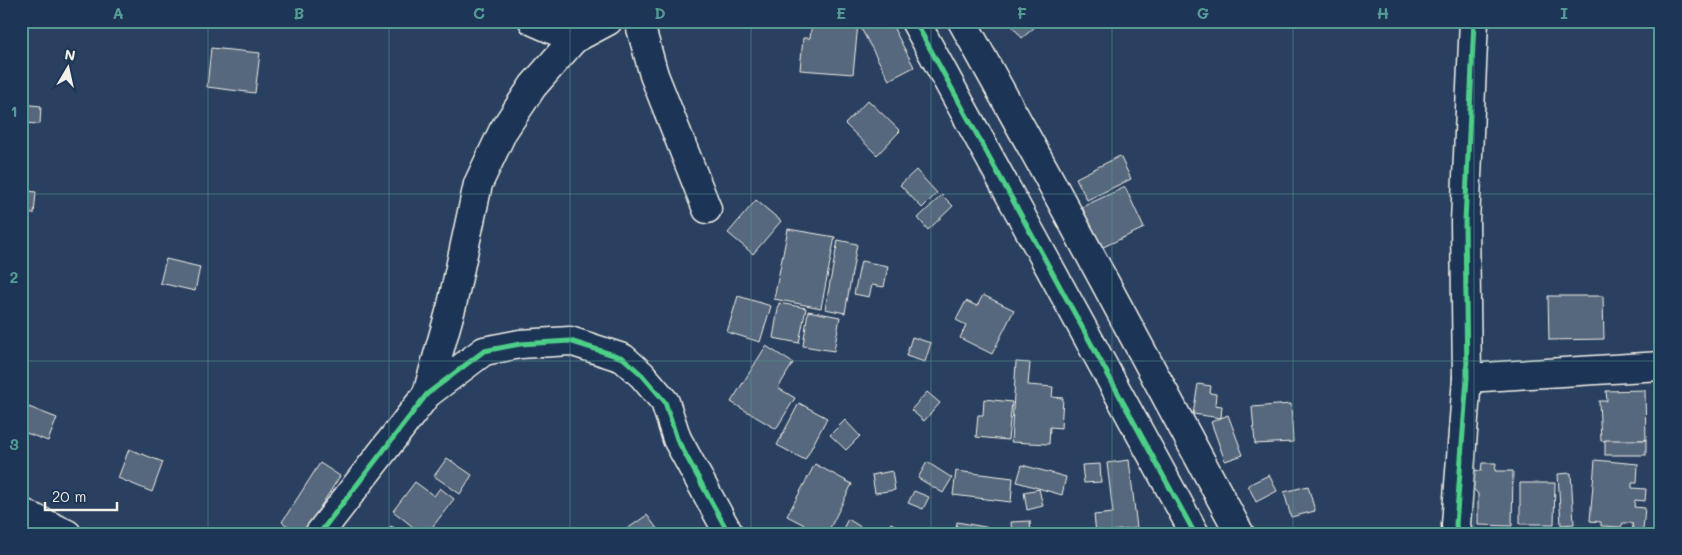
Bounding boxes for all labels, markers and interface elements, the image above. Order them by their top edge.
text: A [112,2,124,23]
text: B [294,2,304,23]
text: C [473,2,485,23]
text: D [654,2,666,23]
text: E [836,2,846,23]
text: F [1017,2,1027,23]
text: G [1197,2,1209,23]
text: H [1377,2,1389,23]
text: I [1560,2,1568,23]
north arrow [42,42,92,92]
text: N [63,44,77,65]
text: 1 [10,100,18,121]
text: 2 [10,266,19,287]
text: 3 [9,433,19,454]
scale bar [45,480,118,512]
text: 20 m [52,486,86,506]

